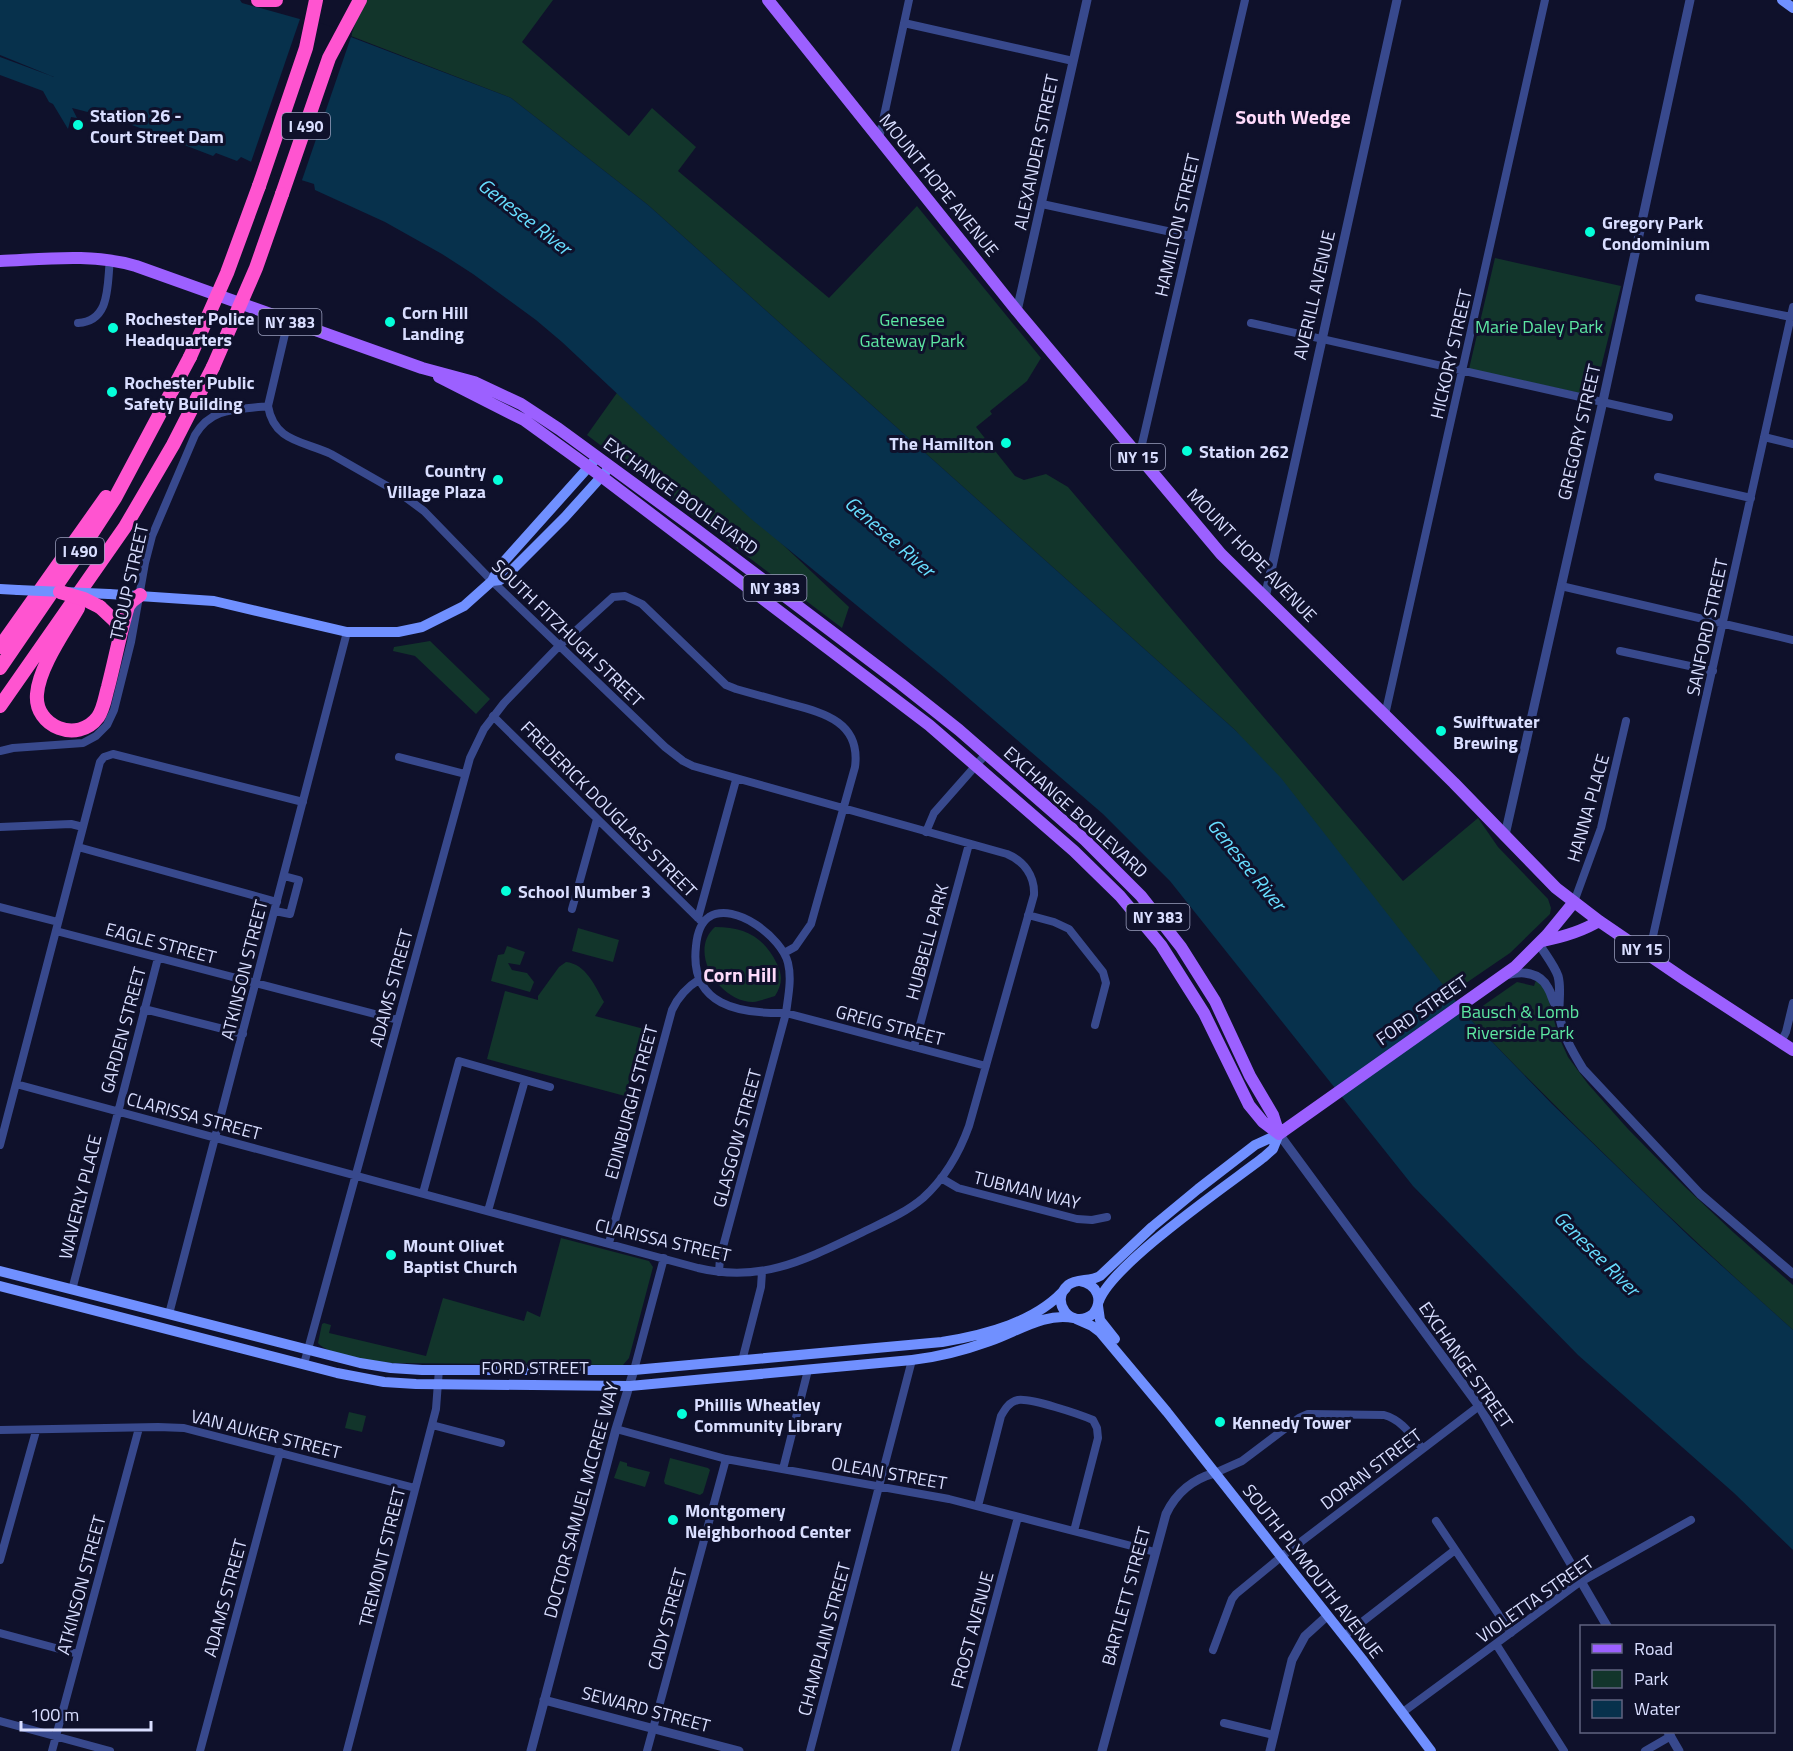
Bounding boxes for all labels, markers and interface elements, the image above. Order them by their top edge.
street label: ALEXANDER STREET [1006,71,1066,232]
district label: South Wedge [1235,101,1351,132]
place label: Station 26 - Court Street Dam [90,102,224,150]
street label: MOUNT HOPE AVENUE [873,108,1005,262]
road number: I 490 [282,113,330,139]
marker: Station 26 - Court Street Dam [71,118,85,132]
street label: HAMILTON STREET [1147,150,1207,299]
water label: Genesee River [472,170,580,264]
place label: Gregory Park Condominium [1602,209,1710,257]
marker: Gregory Park Condominium [1583,225,1597,239]
street label: AVERILL AVENUE [1286,228,1342,362]
street label: HICKORY STREET [1423,286,1479,421]
place label: Corn Hill Landing [402,299,468,347]
place label: Rochester Police Headquarters [125,305,254,353]
park label: Genesee Gateway Park [859,306,965,354]
road number: NY 383 [258,309,322,335]
park label: Marie Daley Park [1475,313,1603,340]
marker: Corn Hill Landing [383,315,397,329]
marker: Rochester Police Headquarters [106,321,120,335]
street label: GREGORY STREET [1550,361,1608,503]
place label: Rochester Public Safety Building [124,369,255,417]
marker: Rochester Public Safety Building [105,385,119,399]
street label: EXCHANGE BOULEVARD [598,430,764,562]
place label: The Hamilton [889,430,994,457]
marker: The Hamilton [999,436,1013,450]
place label: Station 262 [1199,438,1289,465]
road number: NY 15 [1111,444,1165,470]
marker: Station 262 [1180,444,1194,458]
place label: Country Village Plaza [387,457,486,505]
marker: Country Village Plaza [491,473,505,487]
street label: MOUNT HOPE AVENUE [1181,482,1323,628]
water label: Genesee River [838,488,944,586]
street label: TROUP STREET [103,521,156,643]
road number: I 490 [56,538,104,564]
street label: SOUTH FITZHUGH STREET [486,553,651,713]
street label: SANFORD STREET [1679,555,1735,698]
road number: NY 383 [744,575,806,601]
place label: Swiftwater Brewing [1453,708,1540,756]
street label: FREDERICK DOUGLASS STREET [515,715,704,904]
marker: Swiftwater Brewing [1434,724,1448,738]
street label: EXCHANGE BOULEVARD [998,740,1154,884]
street label: HANNA PLACE [1560,751,1616,865]
water label: Genesee River [1200,811,1296,919]
place label: School Number 3 [518,878,651,905]
street label: HUBBELL PARK [899,881,955,1003]
marker: School Number 3 [499,884,513,898]
street label: ATKINSON STREET [214,897,275,1043]
road number: NY 383 [1126,904,1190,930]
street label: EAGLE STREET [103,915,220,971]
street label: ADAMS STREET [362,925,420,1050]
road number: NY 15 [1615,936,1669,962]
district label: Corn Hill [703,959,777,990]
street label: GARDEN STREET [93,963,153,1096]
street label: FORD STREET [1370,968,1474,1052]
street label: GREIG STREET [833,998,948,1053]
park label: Bausch & Lomb Riverside Park [1461,998,1579,1046]
street label: EDINBURGH STREET [597,1021,665,1182]
street label: GLASGOW STREET [706,1065,769,1210]
street label: CLARISSA STREET [124,1085,265,1147]
street label: WAVERLY PLACE [51,1132,109,1262]
street label: TUBMAN WAY [971,1164,1084,1216]
water label: Genesee River [1547,1203,1649,1305]
street label: CLARISSA STREET [593,1211,734,1269]
place label: Mount Olivet Baptist Church [403,1232,518,1280]
marker: Mount Olivet Baptist Church [384,1248,398,1262]
street label: EXCHANGE STREET [1412,1296,1520,1434]
street label: FORD STREET [481,1354,589,1381]
street label: DOCTOR SAMUEL MCCREE WAY [536,1379,626,1621]
place label: Phillis Wheatley Community Library [694,1391,842,1439]
street label: VAN AUKER STREET [188,1402,344,1466]
marker: Phillis Wheatley Community Library [675,1407,689,1421]
place label: Kennedy Tower [1232,1409,1351,1436]
marker: Kennedy Tower [1213,1415,1227,1429]
street label: DORAN STREET [1315,1421,1428,1516]
street label: OLEAN STREET [829,1450,949,1497]
street label: SOUTH PLYMOUTH AVENUE [1236,1478,1390,1664]
street label: TREMONT STREET [352,1484,412,1630]
place label: Montgomery Neighborhood Center [685,1497,851,1545]
street label: ATKINSON STREET [49,1512,113,1658]
marker: Montgomery Neighborhood Center [666,1513,680,1527]
street label: BARTLETT STREET [1094,1523,1158,1669]
street label: ADAMS STREET [196,1535,254,1660]
street label: VIOLETTA STREET [1471,1548,1600,1650]
street label: CHAMPLAIN STREET [791,1559,858,1719]
street label: CADY STREET [640,1564,694,1673]
street label: FROST AVENUE [943,1569,1001,1691]
legend [1580,1625,1775,1733]
text: Road [1634,1635,1673,1662]
text: Park [1634,1665,1669,1692]
street label: SEWARD STREET [579,1679,714,1739]
scale bar [21,1694,152,1732]
text: Water [1634,1695,1680,1722]
text: 100 m [30,1701,79,1728]

